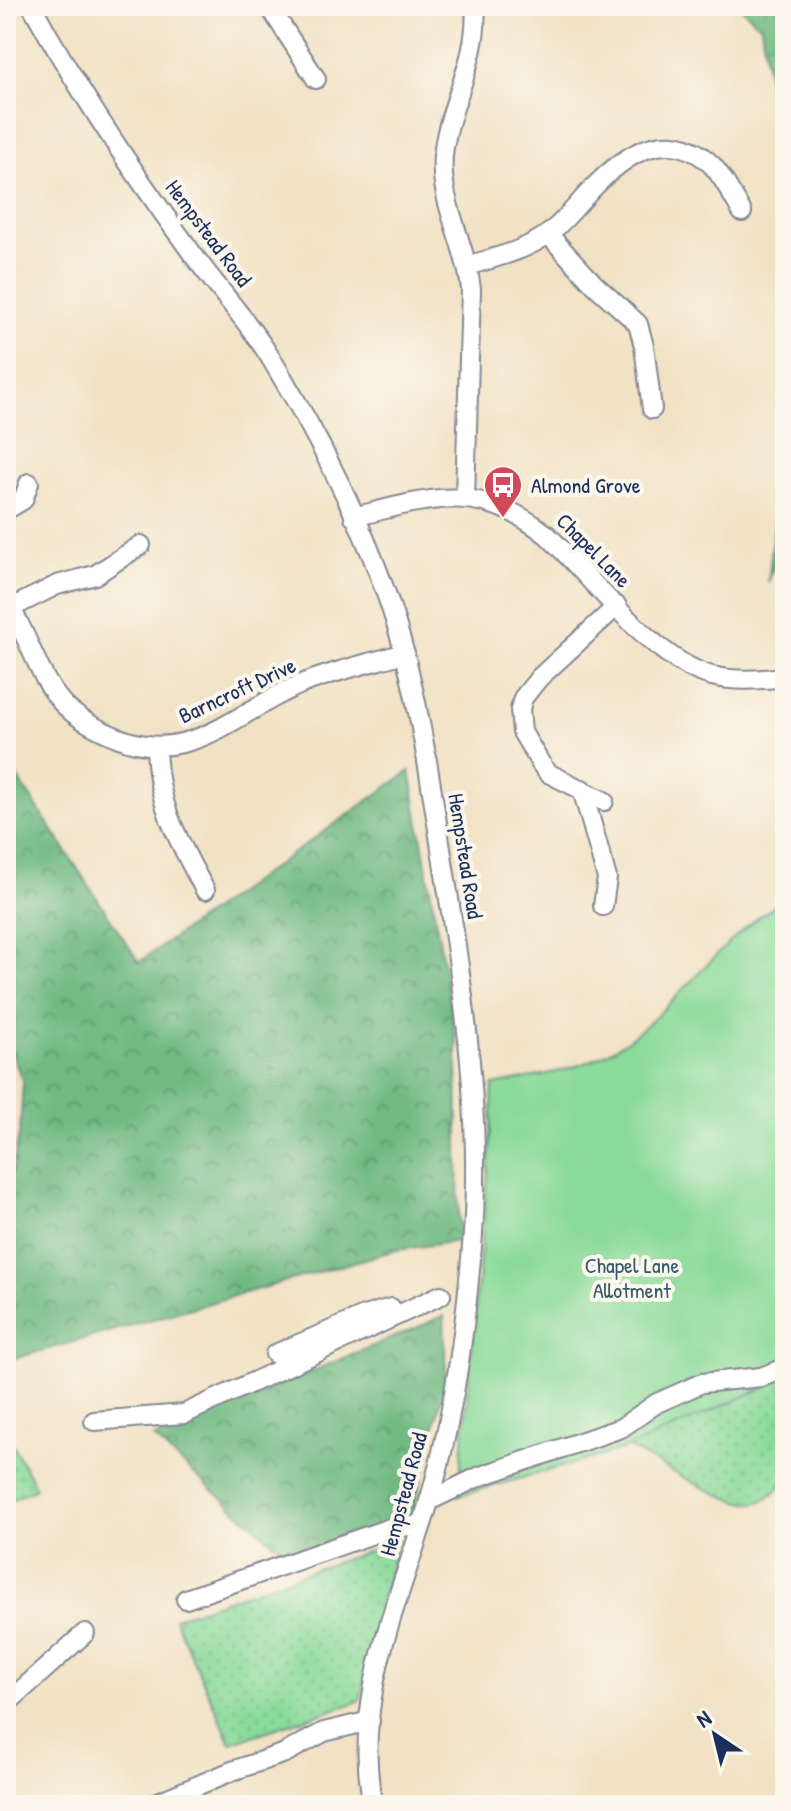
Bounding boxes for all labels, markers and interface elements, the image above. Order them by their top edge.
street label: Hempstead Road [159,173,259,293]
bus stop icon: Almond Grove [482,464,524,519]
place label: Almond Grove [531,470,641,500]
street label: Chapel Lane [550,506,638,594]
street label: Barncroft Drive [174,650,301,730]
street label: Hempstead Road [441,791,491,921]
park label: Chapel Lane Allotment [585,1250,679,1305]
street label: Hempstead Road [372,1429,434,1559]
north arrow [675,1695,755,1775]
text: N [690,1703,717,1734]

